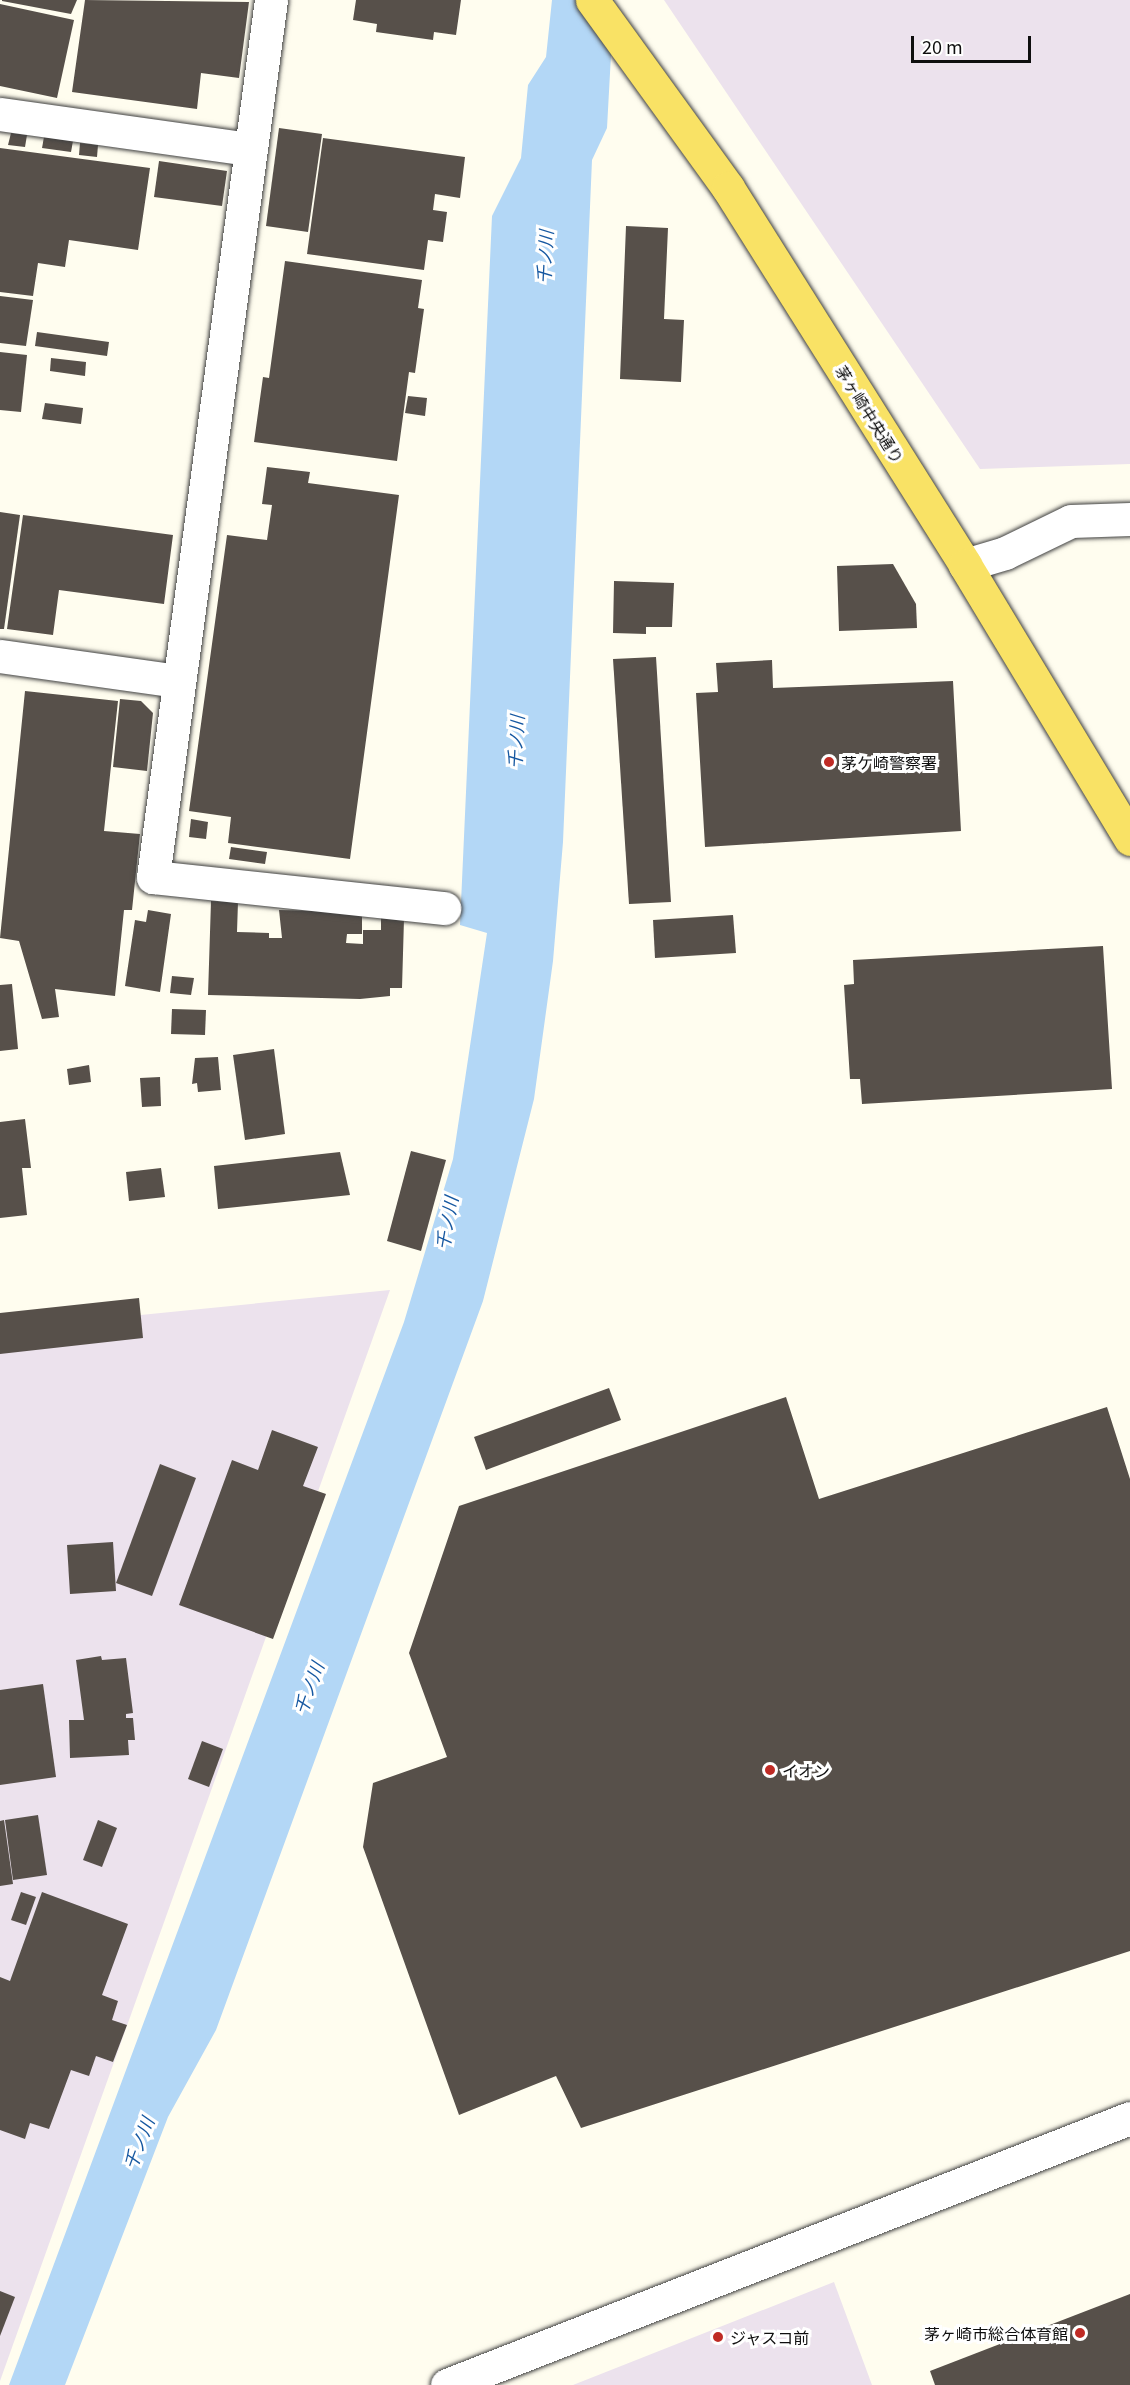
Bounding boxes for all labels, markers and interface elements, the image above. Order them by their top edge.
scale bar [914,24,1034,62]
text: 20 m [922,33,963,59]
water label: 千ノ川 [532,229,556,285]
street label: 茅ヶ崎中央通り [832,361,908,467]
water label: 千ノ川 [503,714,527,770]
place label: 茅ケ崎警察署 [841,752,937,772]
marker: 茅ケ崎警察署 [822,755,836,769]
water label: 千ノ川 [431,1195,461,1251]
water label: 千ノ川 [289,1659,327,1717]
place label: イオン [782,1760,830,1780]
marker: イオン [763,1763,777,1777]
water label: 千ノ川 [118,2114,158,2172]
place label: 茅ヶ崎市総合体育館 [924,2323,1068,2343]
marker: 茅ヶ崎市総合体育館 [1073,2326,1087,2340]
place label: ジャスコ前 [730,2327,810,2347]
marker: ジャスコ前 [711,2330,725,2344]

